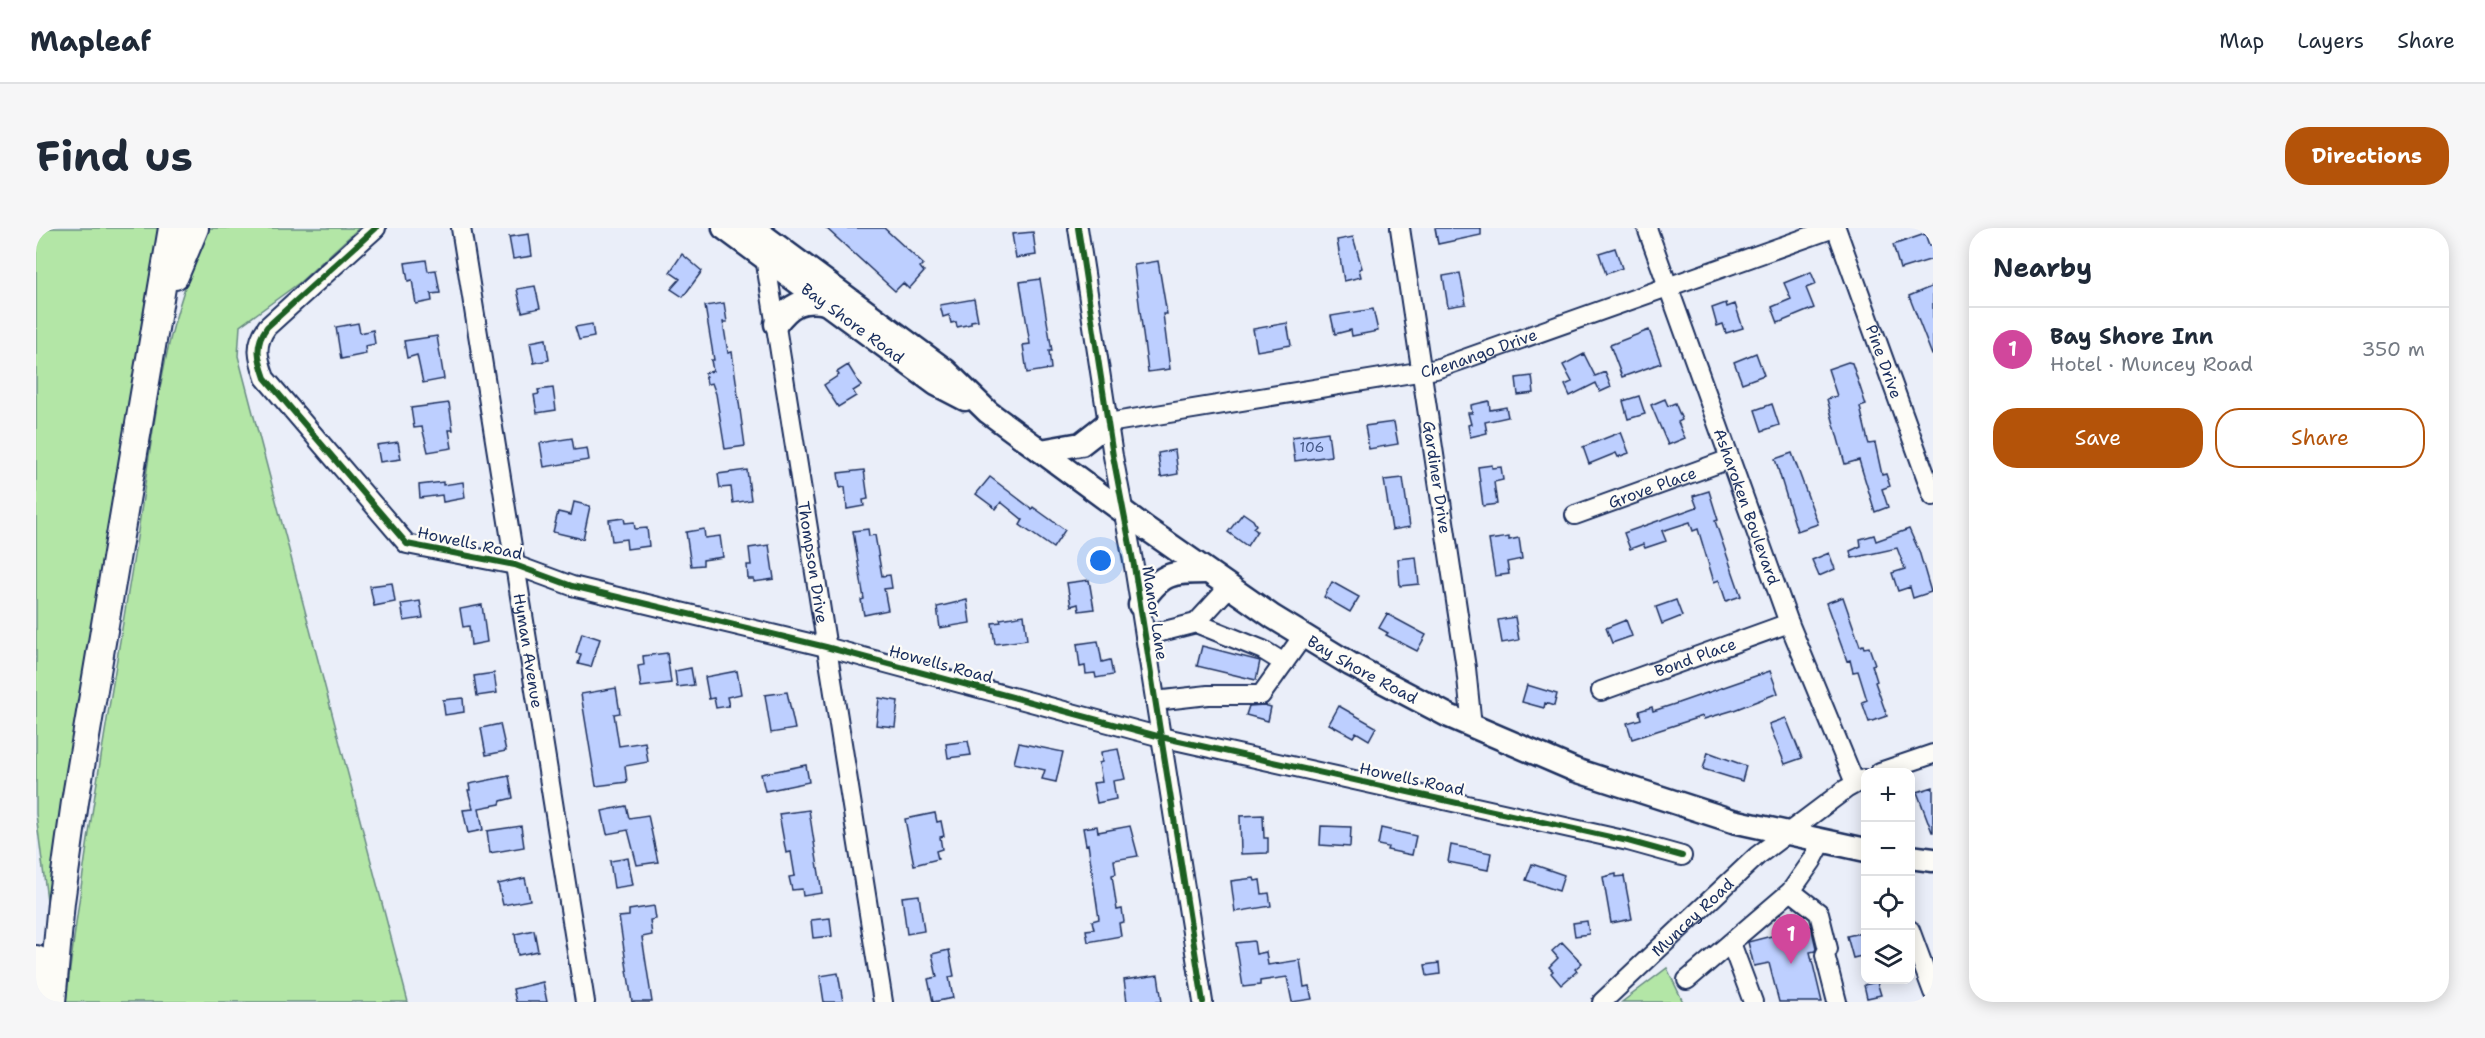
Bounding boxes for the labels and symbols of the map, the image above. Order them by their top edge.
street label: Bay Shore Road [797,278,909,368]
street label: Pine Drive [1861,322,1907,401]
street label: Chenango Drive [1419,324,1540,382]
street label: Gardiner Drive [1419,419,1456,535]
street label: Asharoken Boulevard [1709,425,1785,588]
house number: 106 [1300,438,1324,456]
street label: Grove Place [1605,462,1699,513]
street label: Thompson Drive [793,500,833,625]
street label: Howells Road [416,522,524,564]
your location [1086,546,1115,575]
street label: Manor Lane [1137,565,1173,661]
street label: Hyman Avenue [509,592,548,710]
street label: Bay Shore Road [1304,630,1422,708]
street label: Bond Place [1651,633,1739,681]
street label: Howells Road [887,640,995,688]
street label: Howells Road [1358,758,1466,800]
street label: Muncey Road [1647,873,1738,961]
pin: 1 [1772,914,1810,964]

